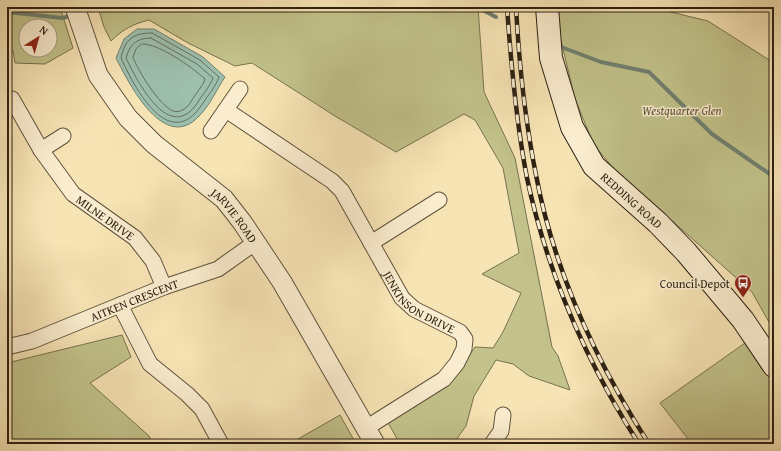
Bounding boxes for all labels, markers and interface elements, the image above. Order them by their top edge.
north arrow [18,18,58,58]
text: N [36,21,52,39]
park label: Westquarter Glen [642,102,722,119]
street label: REDDING ROAD [598,168,667,232]
street label: JARVIE ROAD [206,182,262,246]
street label: MILNE DRIVE [73,191,138,244]
street label: JENKINSON DRIVE [379,266,458,337]
bus stop icon: Council Depot [733,273,753,298]
street label: AITKEN CRESCENT [87,274,181,325]
place label: Council Depot [660,275,731,292]

